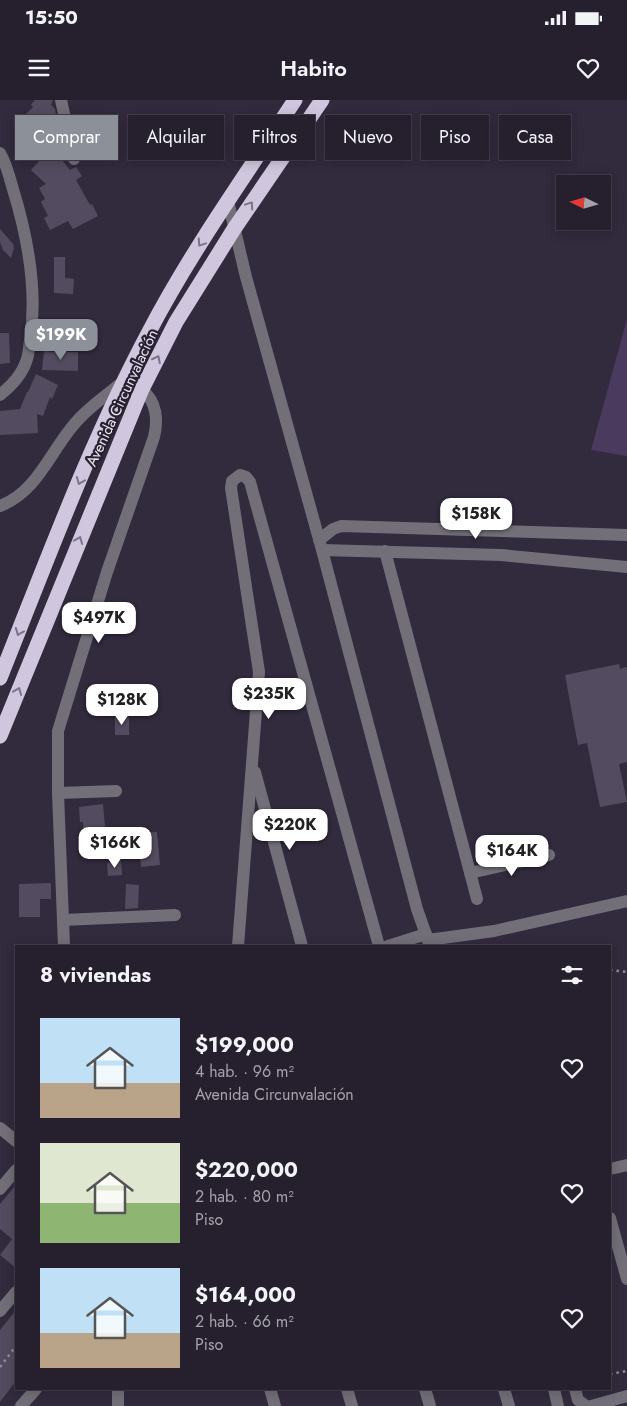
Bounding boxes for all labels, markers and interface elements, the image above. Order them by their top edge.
text: 15:50 [25,4,78,31]
text: Habito [280,52,347,84]
icon: menu [25,54,53,82]
icon: heart [574,54,602,82]
chip: Comprar [15,115,118,160]
chip: Alquilar [128,115,224,160]
chip: Filtros [234,115,315,160]
chip: Nuevo [325,115,411,160]
chip: Piso [421,115,489,160]
chip: Casa [499,115,571,160]
north arrow [556,175,611,230]
map controls [556,175,611,230]
one-way arrow [244,201,253,211]
one-way arrow [197,238,207,247]
pin: $199K [26,318,96,361]
text: $199K [36,323,86,346]
street label: Avenida Circunvalación [81,326,163,470]
one-way arrow [151,355,161,364]
one-way arrow [75,476,86,485]
pin: $158K [441,498,511,540]
text: $158K [451,502,501,525]
one-way arrow [73,536,83,545]
pin: $497K [64,602,134,644]
text: $497K [73,606,125,629]
one-way arrow [14,627,25,636]
pin: $235K [234,678,304,720]
text: $235K [243,682,295,705]
pin: $128K [87,684,157,726]
one-way arrow [12,687,23,696]
text: $128K [97,688,147,711]
pin: $220K [255,808,325,851]
text: $220K [264,813,316,836]
pin: $166K [80,826,150,869]
text: $166K [90,831,140,854]
pin: $164K [477,834,547,877]
text: $164K [486,839,538,862]
text: 8 viviendas [40,960,151,990]
icon: filters [558,961,586,989]
text: $199,000 [195,1030,294,1060]
icon: home [80,1038,140,1098]
icon: heart [558,1054,586,1082]
text: 4 hab. · 96 m² [195,1060,294,1083]
text: Avenida Circunvalación [195,1083,354,1106]
text: $220,000 [195,1155,298,1185]
icon: home [80,1163,140,1223]
icon: heart [558,1179,586,1207]
text: 2 hab. · 80 m² [195,1185,294,1208]
text: Piso [195,1208,223,1231]
text: $164,000 [195,1280,296,1310]
icon: home [80,1288,140,1348]
icon: heart [558,1304,586,1332]
text: 2 hab. · 66 m² [195,1310,294,1333]
text: Piso [195,1333,223,1356]

